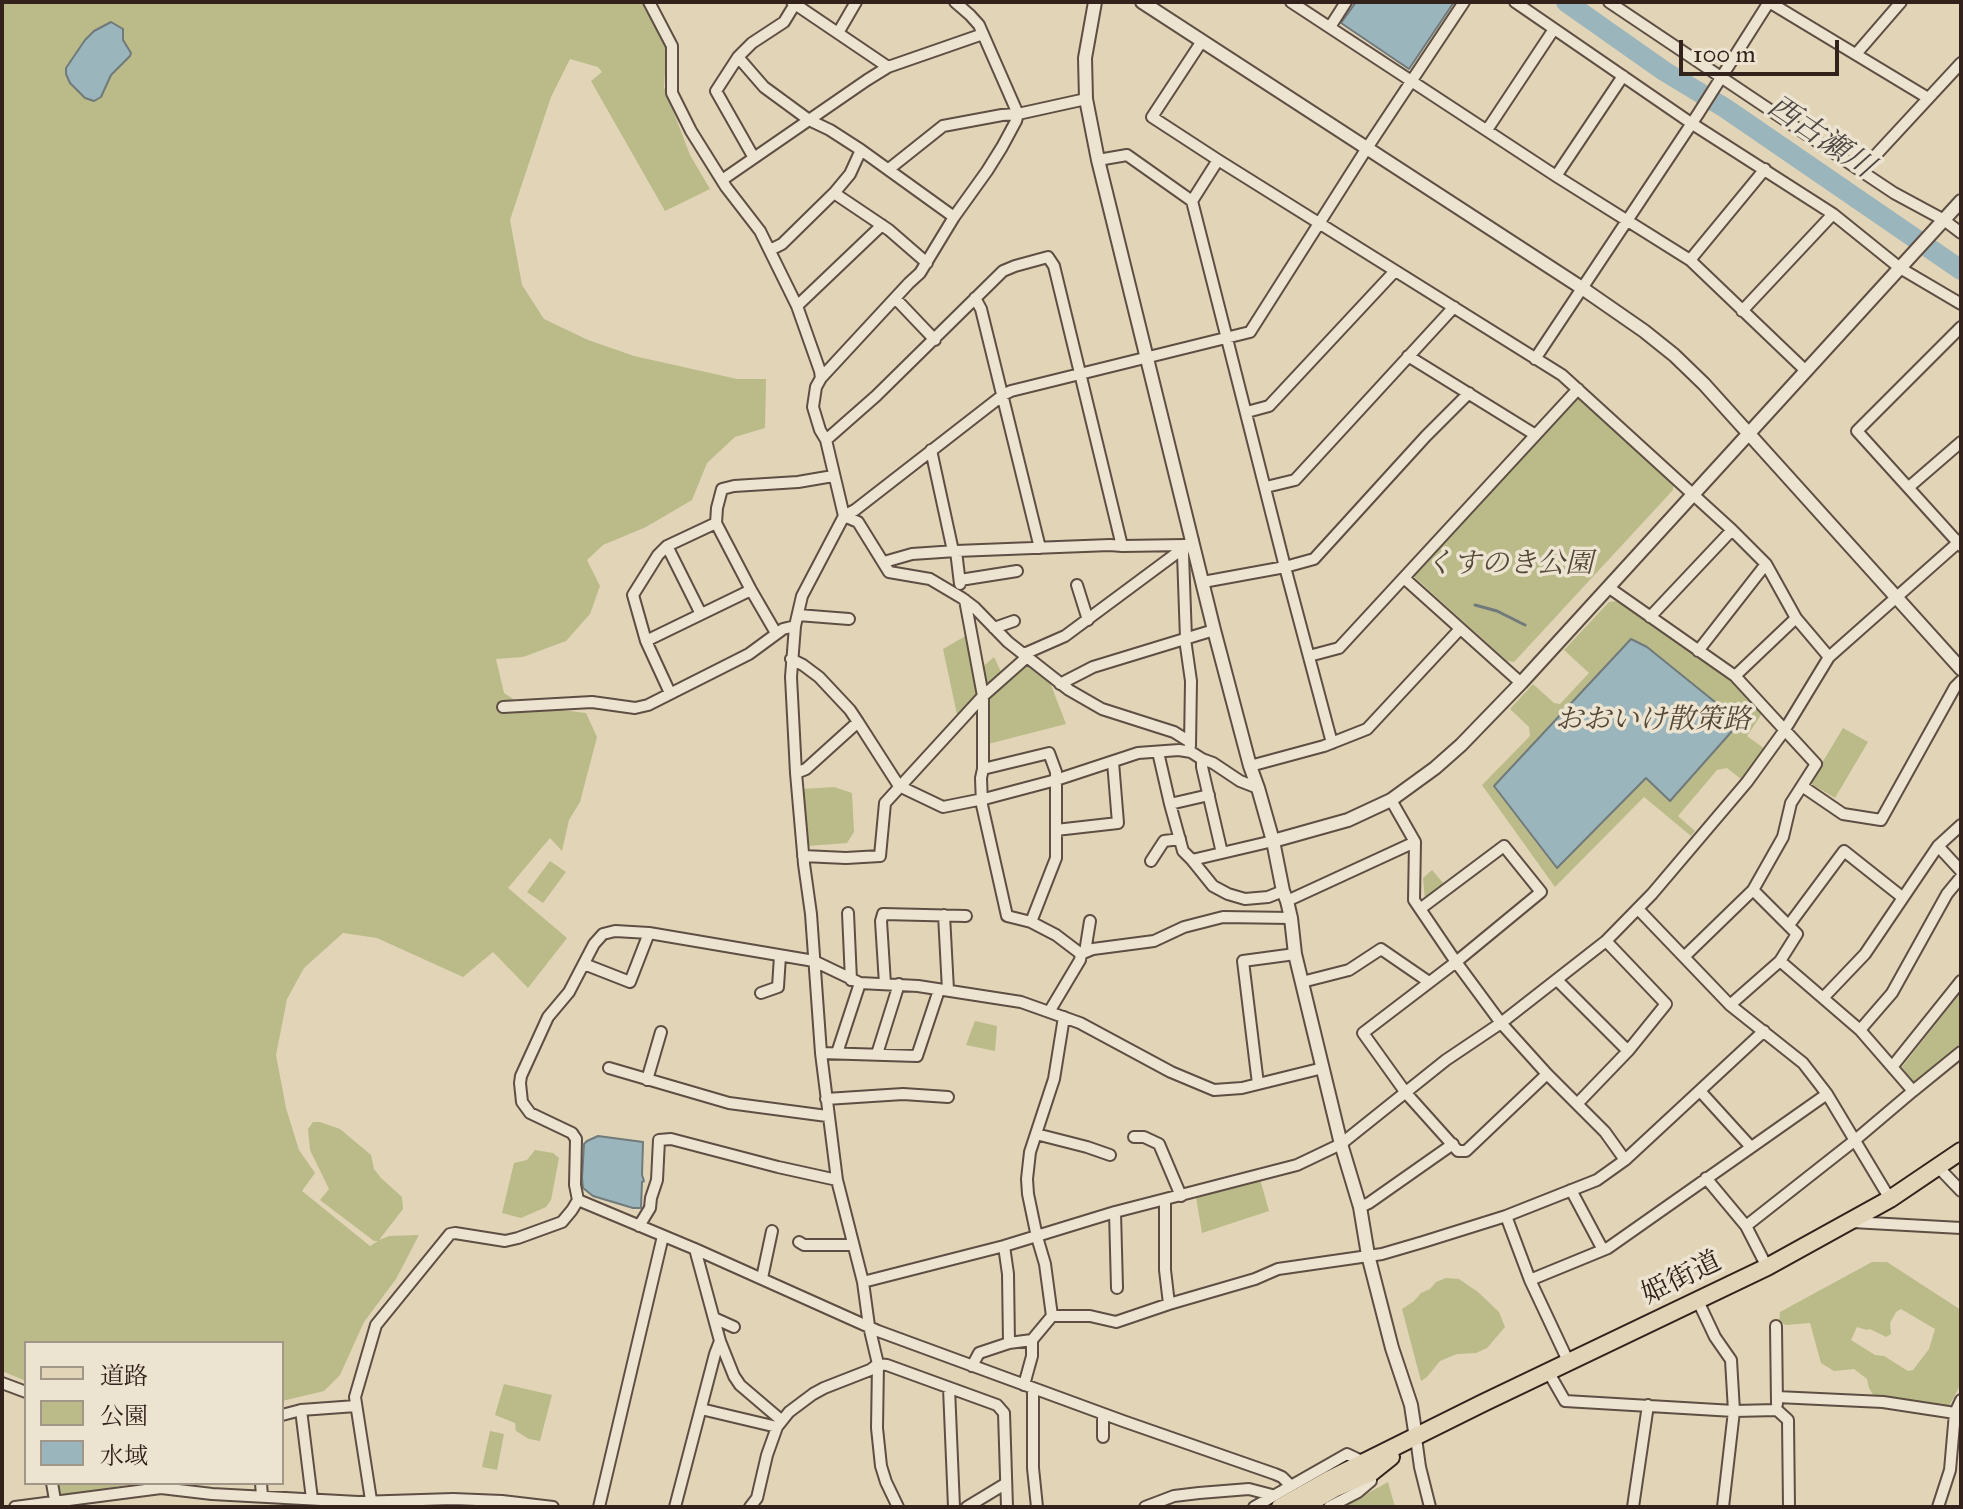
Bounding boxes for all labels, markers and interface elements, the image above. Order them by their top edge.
scale bar [1683,24,1843,74]
text: 100 m [1693,39,1756,69]
water label: 西古瀬川 [1760,90,1880,186]
park label: くすのき公園 [1425,548,1593,582]
park label: おおいけ散策路 [1555,704,1751,738]
street label: 姫街道 [1637,1245,1727,1313]
legend [24,1341,284,1485]
text: 道路 [100,1361,148,1391]
text: 公園 [100,1401,148,1431]
text: 水域 [100,1441,148,1471]

